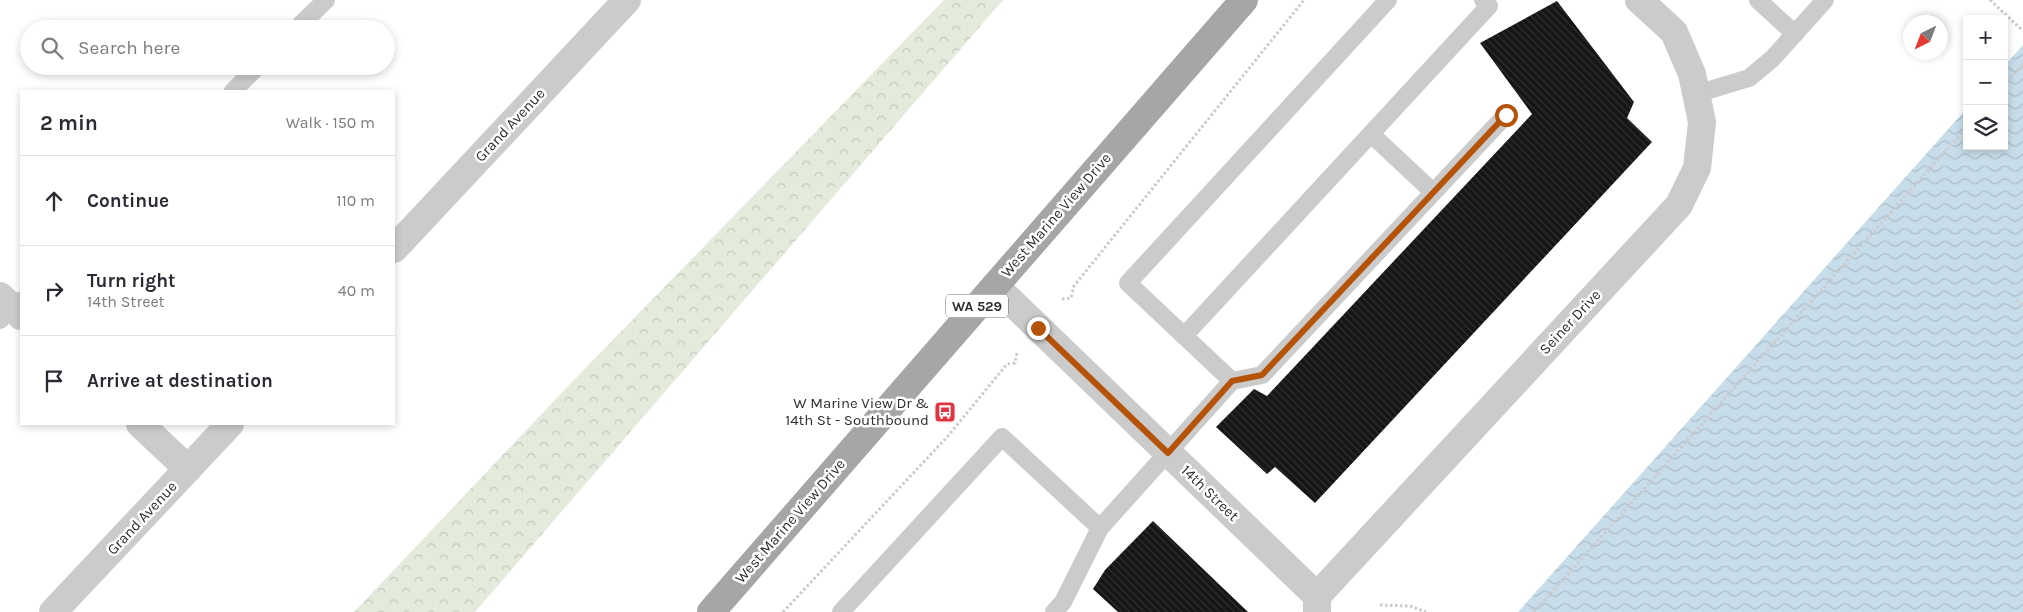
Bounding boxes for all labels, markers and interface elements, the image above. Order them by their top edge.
north arrow [1903,15,1948,60]
map controls [1963,15,2008,150]
button: + [1963,15,2008,60]
search box [20,20,395,75]
icon: search [38,34,66,62]
text: Search here [78,37,180,59]
button: − [1963,60,2008,105]
street label: Grand Avenue [471,84,549,166]
route start [1495,104,1518,127]
button: layers [1963,105,2008,150]
text: 2 min [40,111,98,135]
text: Walk · 150 m [286,113,375,132]
street label: West Marine View Drive [997,149,1115,281]
icon: ahead [40,187,68,215]
text: Continue [87,190,169,212]
text: 110 m [336,191,375,210]
text: Turn right [87,270,176,292]
icon: right [40,277,68,305]
text: 40 m [338,281,375,300]
street label: Seiner Drive [1535,286,1605,358]
text: 14th Street [87,292,165,311]
road number: WA 529 [946,294,1008,318]
route end [1027,317,1050,340]
icon: arrive [40,367,68,395]
text: Arrive at destination [87,370,273,392]
place label: W Marine View Dr & 14th St - Southbound [785,394,929,429]
bus stop icon: W Marine View Dr & 14th St - Southbound [933,400,957,424]
street label: West Marine View Drive [731,455,849,587]
street label: 14th Street [1178,461,1243,525]
street label: Grand Avenue [103,477,181,559]

